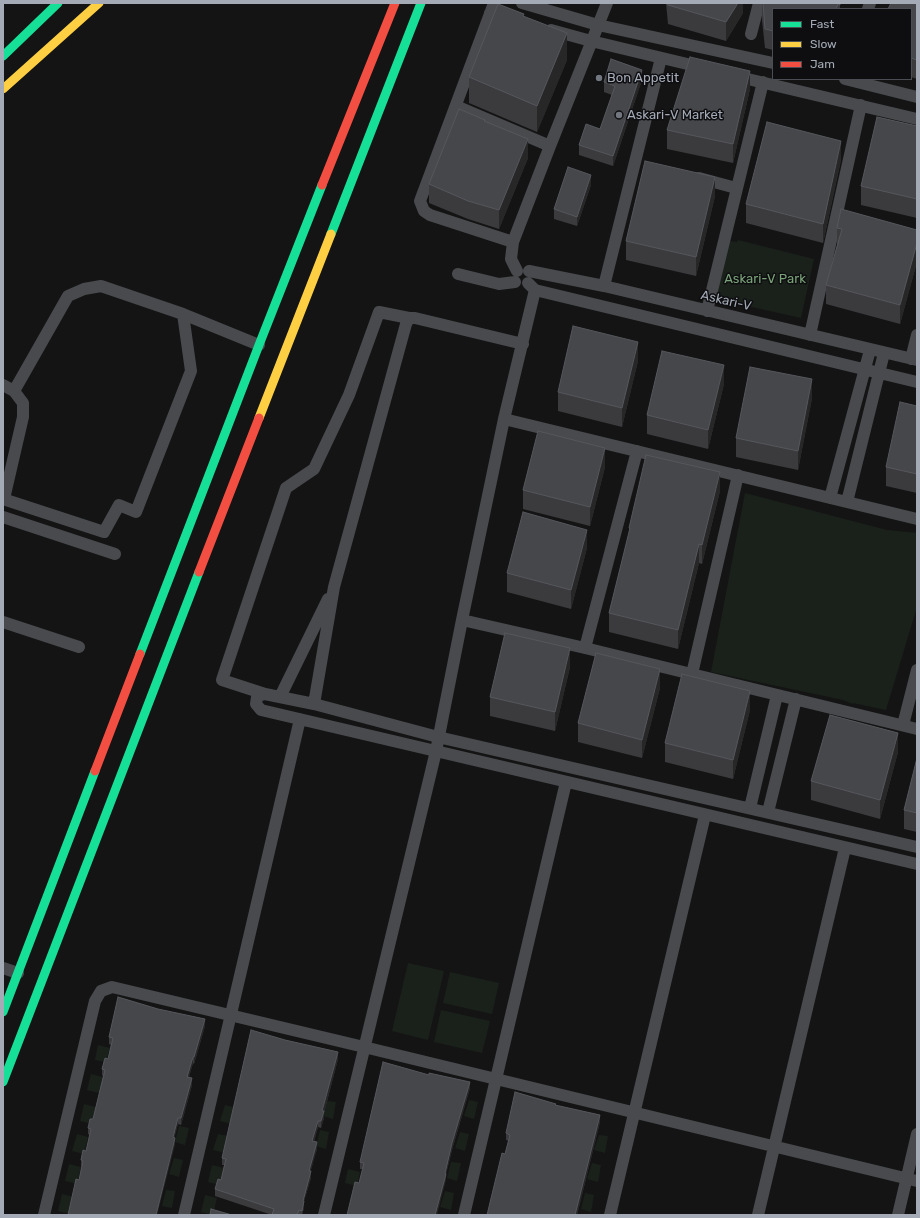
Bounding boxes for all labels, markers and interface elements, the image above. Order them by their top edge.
legend [772,8,912,80]
text: Fast [810,17,834,31]
text: Slow [810,37,837,51]
text: Jam [810,57,835,71]
place label: Bon Appetit [607,70,679,86]
marker: Bon Appetit [594,73,604,83]
place label: Askari-V Market [627,107,723,123]
marker: Askari-V Market [614,110,624,120]
park label: Askari-V Park [724,271,806,287]
street label: Askari-V [699,288,753,314]

